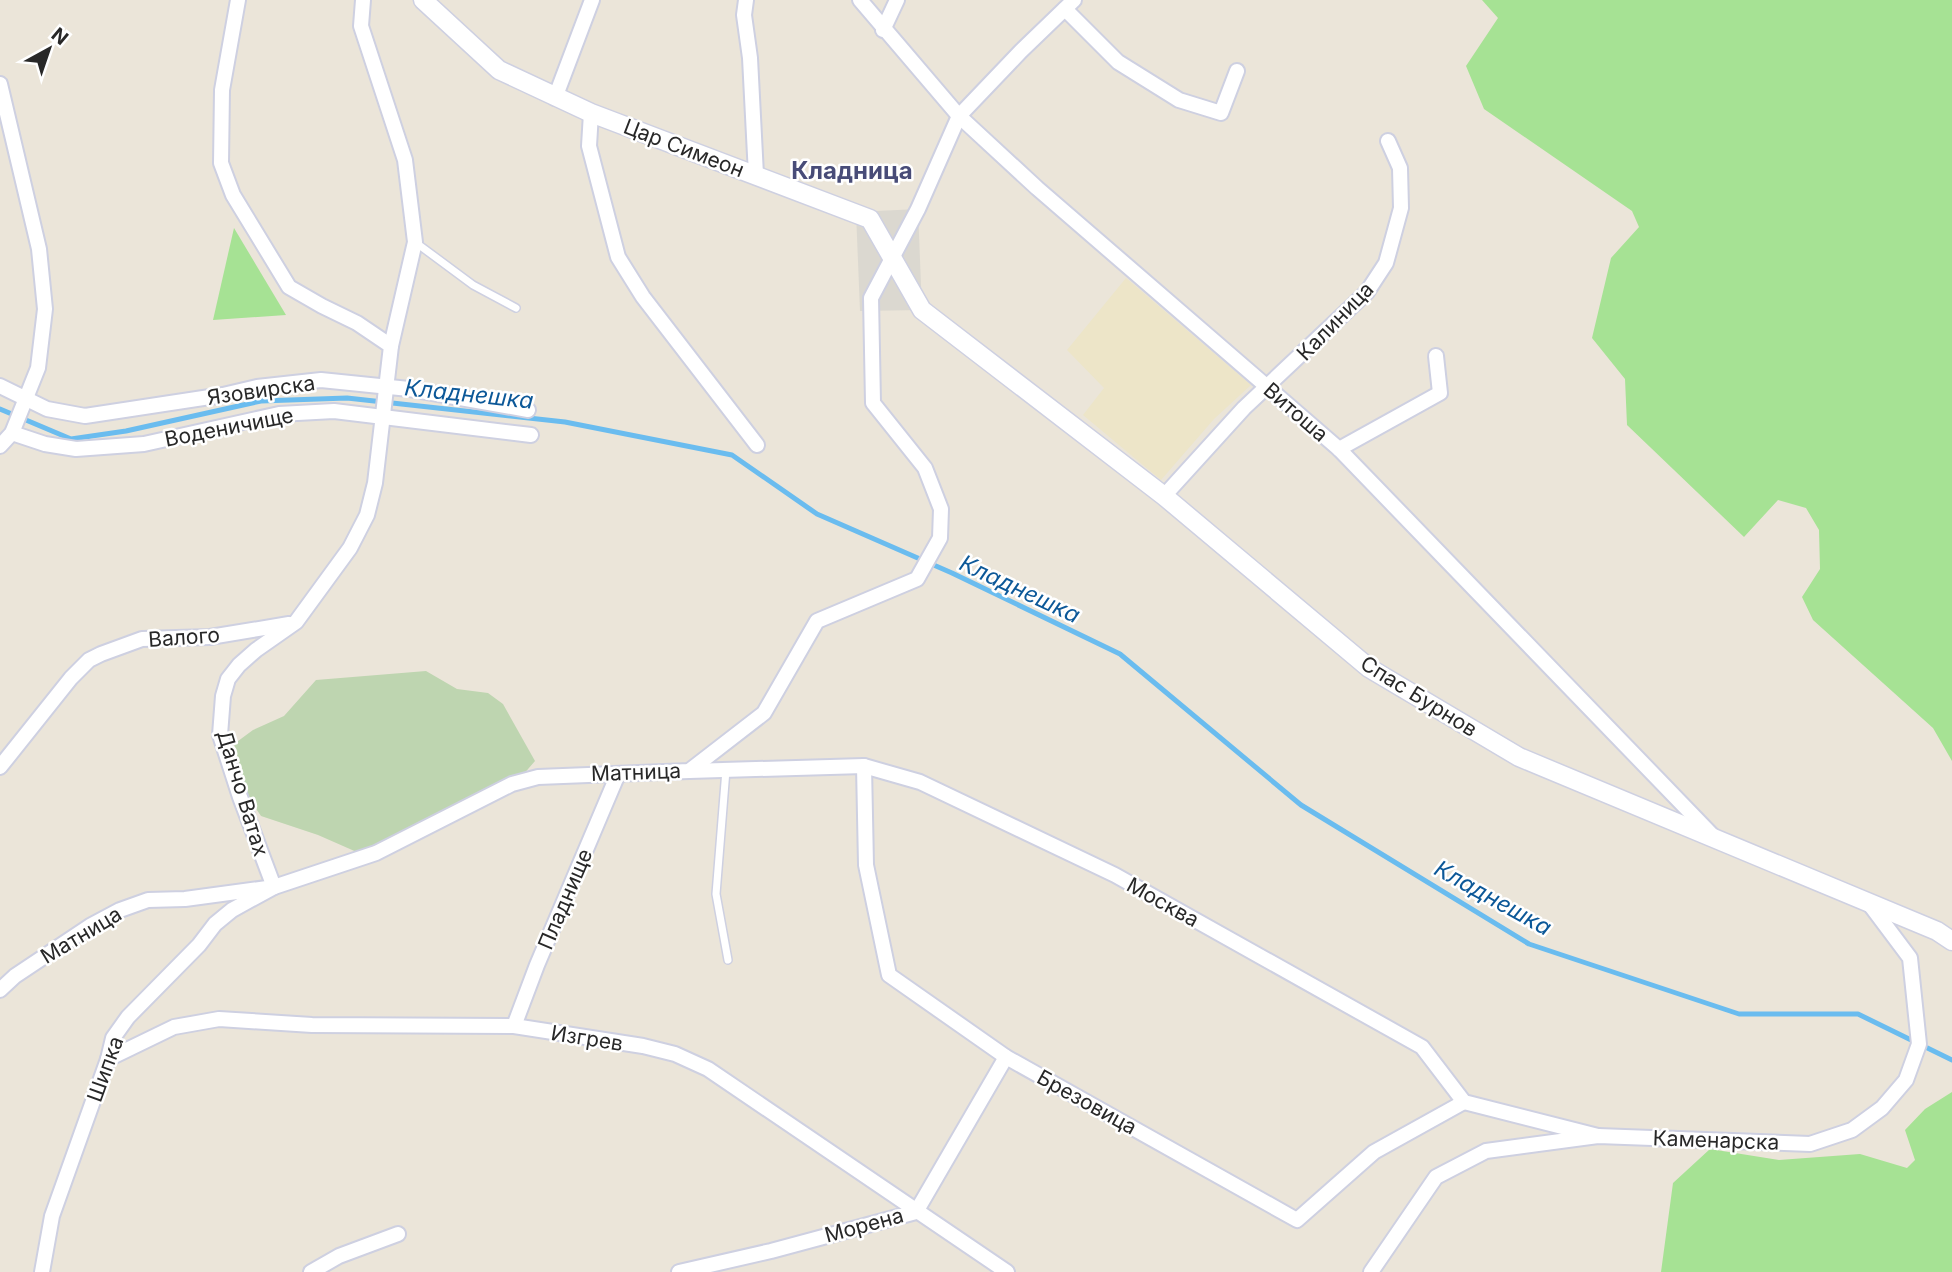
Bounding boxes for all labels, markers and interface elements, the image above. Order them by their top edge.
north arrow [14,14,84,84]
text: N [47,23,73,50]
street label: Цар Симеон [620,114,748,182]
district label: Кладница [791,156,913,185]
street label: Калиница [1291,277,1379,365]
street label: Язовирска [205,370,317,410]
water label: Кладнешка [403,373,535,415]
street label: Витоша [1259,377,1333,447]
street label: Воденичище [162,402,296,452]
water label: Кладнешка [955,549,1085,629]
street label: Валого [147,622,221,652]
street label: Спас Бурнов [1356,650,1482,742]
street label: Данчо Ватах [212,727,274,859]
street label: Матница [591,758,681,786]
street label: Пладнище [533,845,597,953]
water label: Кладнешка [1430,854,1556,942]
street label: Москва [1123,872,1203,932]
street label: Матница [36,901,126,969]
street label: Изгрев [549,1020,625,1056]
street label: Шипка [82,1033,128,1105]
street label: Брезовица [1033,1064,1141,1140]
street label: Каменарска [1652,1125,1780,1155]
street label: Морена [822,1202,906,1248]

